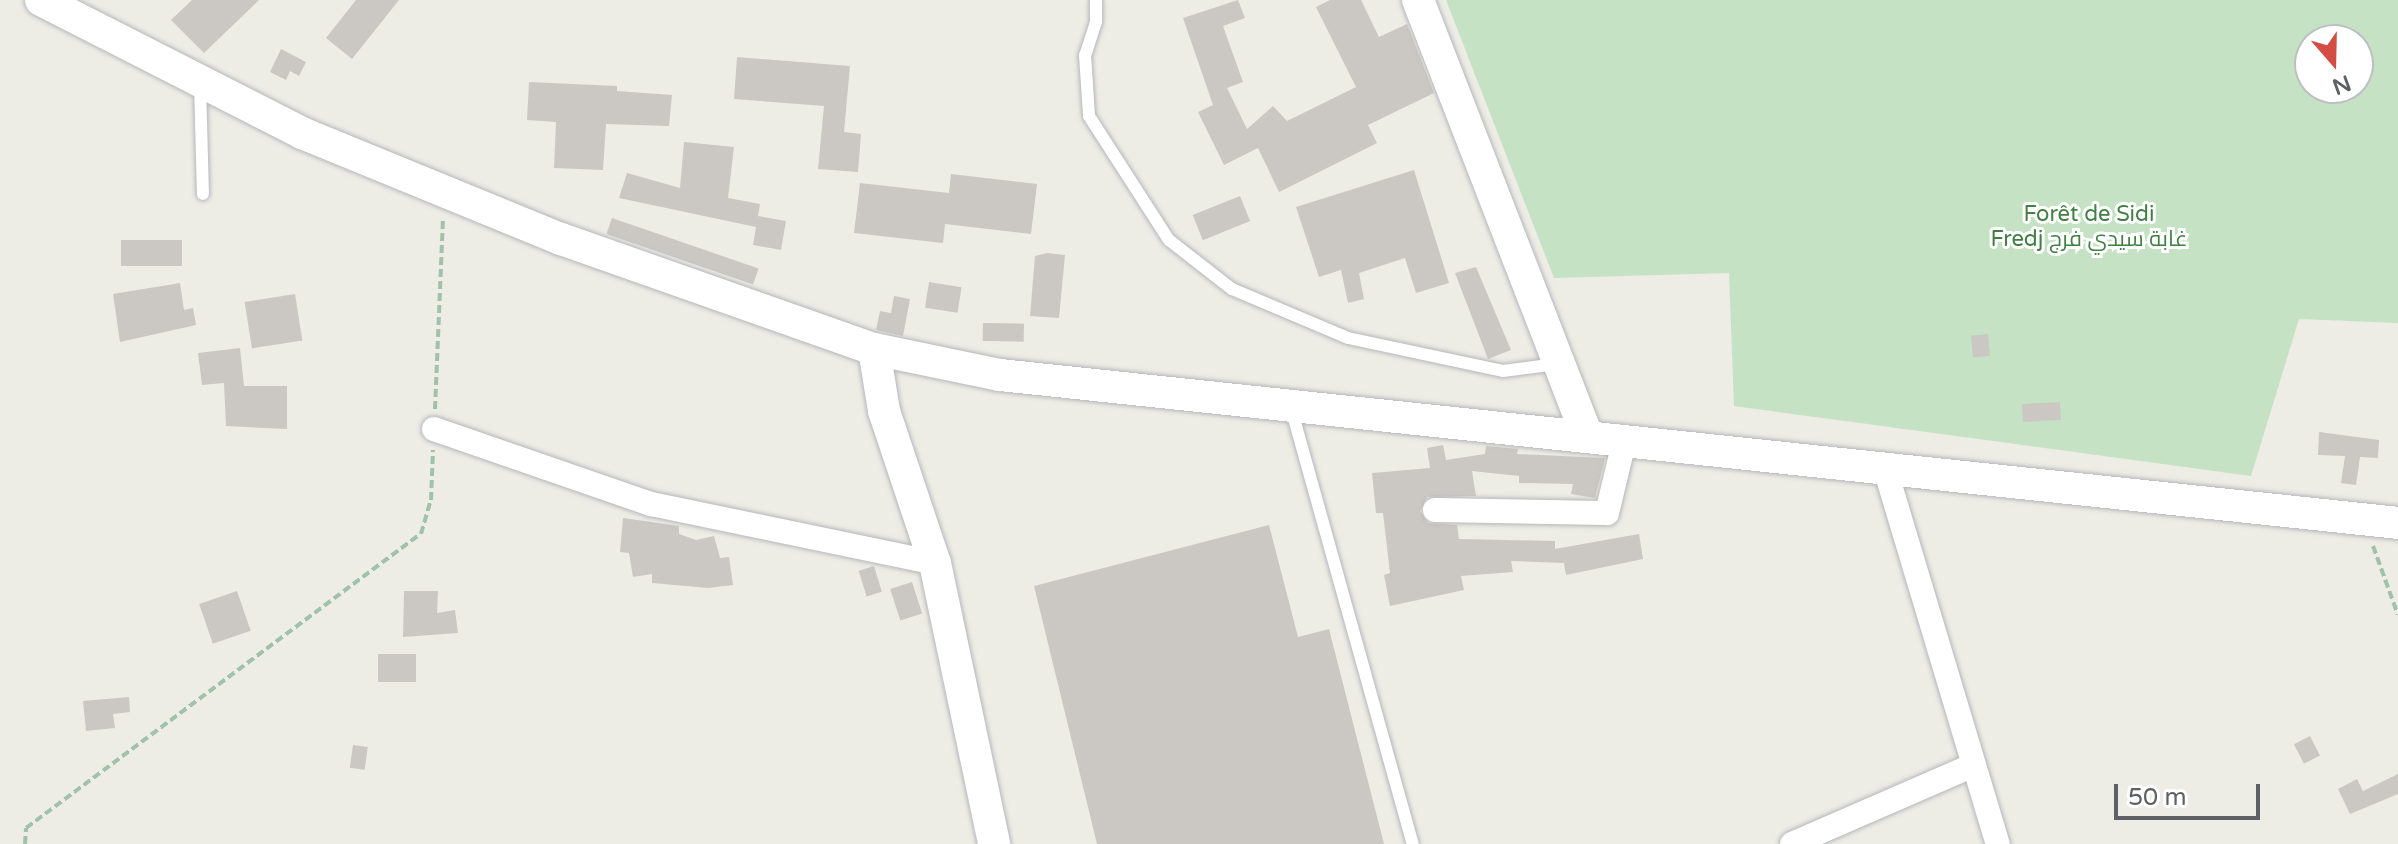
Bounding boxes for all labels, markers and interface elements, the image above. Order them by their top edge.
north arrow [2294,24,2374,104]
text: N [2329,69,2354,100]
park label: Forêt de Sidi Fredj غابة سيدي فرج [1991,201,2187,252]
scale bar [2118,768,2264,818]
text: 50 m [2128,783,2186,812]

